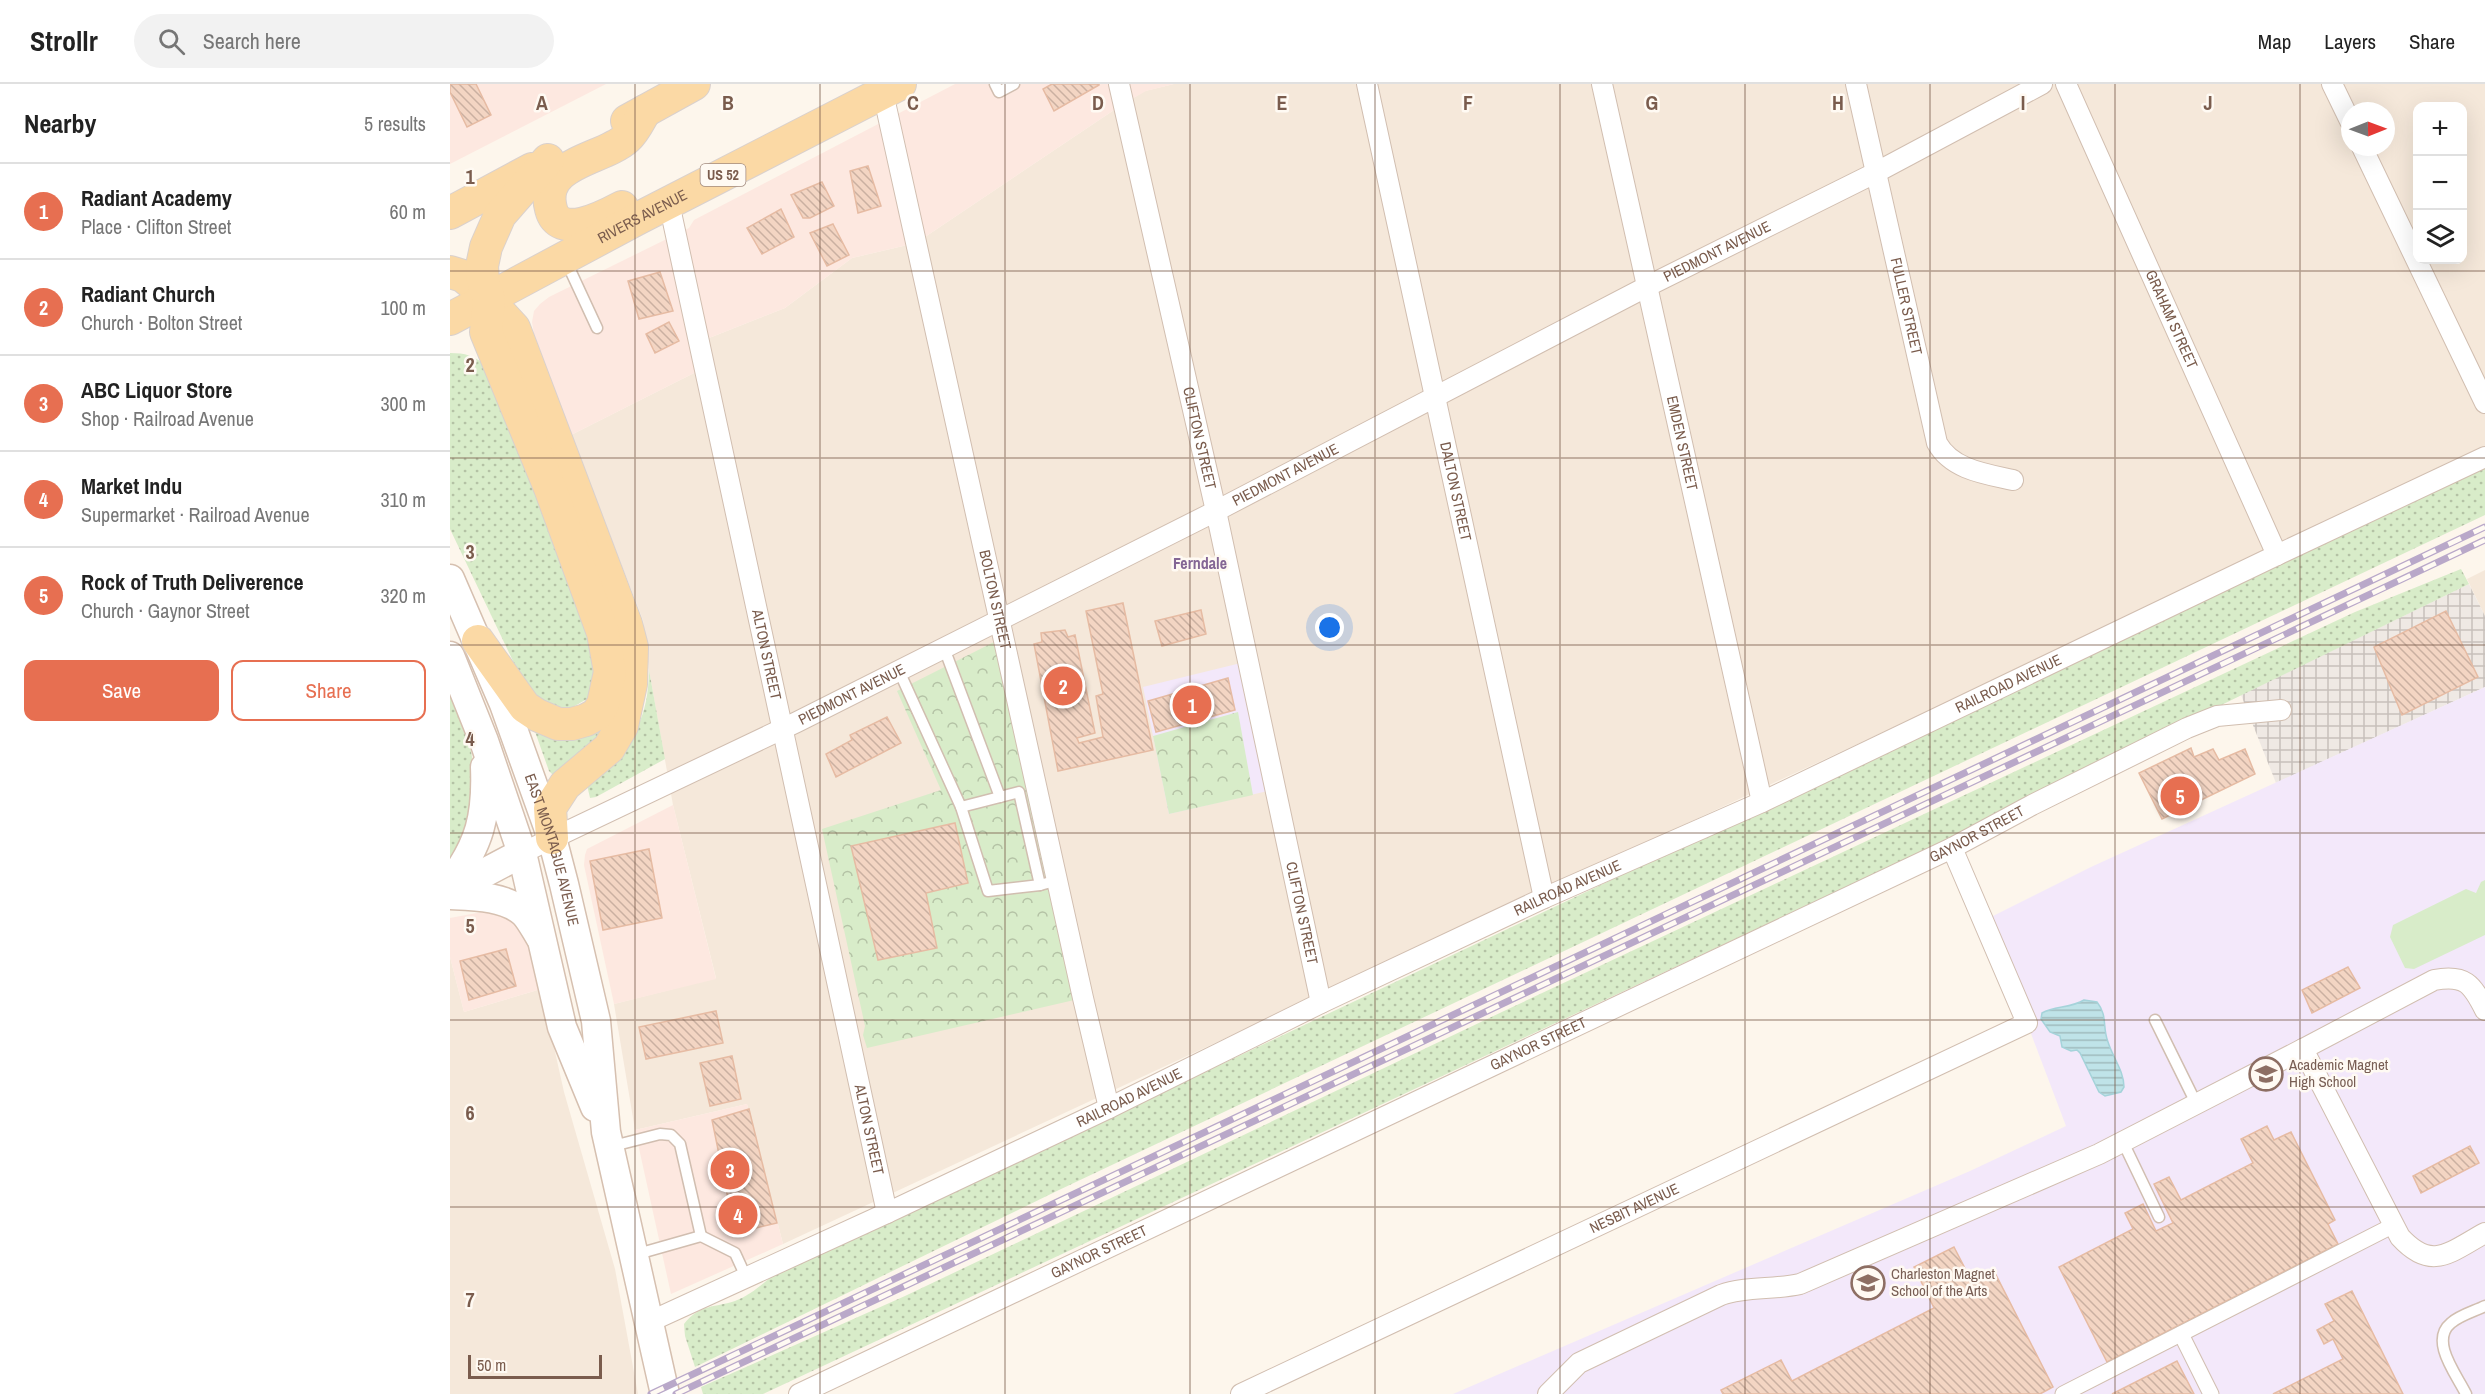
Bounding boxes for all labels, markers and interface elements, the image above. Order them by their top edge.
search box [134,14,554,68]
text: Strollr [30,22,98,60]
icon: search [155,25,188,58]
text: Search here [203,26,301,56]
text: Map [2258,27,2291,56]
text: Layers [2324,27,2376,56]
text: Share [2409,27,2455,56]
text: A [536,89,548,116]
text: B [722,89,734,116]
text: C [907,89,919,116]
text: D [1092,89,1104,116]
text: E [1277,89,1288,116]
text: F [1463,89,1473,116]
text: G [1646,89,1658,116]
text: H [1832,89,1844,116]
text: I [2021,89,2025,116]
text: J [2203,89,2213,116]
north arrow [2341,102,2395,156]
map controls [2413,102,2467,264]
button: + [2413,102,2467,156]
text: Nearby [24,106,96,141]
text: 5 results [364,110,426,137]
button: − [2413,156,2467,210]
text: 1 [465,163,475,190]
road number: US 52 [700,164,746,186]
text: Radiant Academy [81,183,232,213]
street label: RIVERS AVENUE [594,184,691,248]
text: 1 [39,198,48,225]
text: 60 m [390,198,426,225]
button: layers [2413,210,2467,264]
text: Place · Clifton Street [81,213,231,240]
street label: PIEDMONT AVENUE [1660,216,1774,287]
street label: FULLER STREET [1886,256,1928,357]
street label: GRAHAM STREET [2141,267,2203,372]
text: Radiant Church [81,279,215,309]
text: 2 [39,294,48,321]
text: 100 m [380,294,426,321]
text: Church · Bolton Street [81,309,242,336]
text: 2 [465,351,475,378]
text: ABC Liquor Store [81,375,232,405]
street label: CLIFTON STREET [1178,385,1222,492]
text: 3 [39,390,48,417]
text: 300 m [380,390,426,417]
street label: EMDEN STREET [1662,394,1703,493]
text: Shop · Railroad Avenue [81,405,254,432]
street label: PIEDMONT AVENUE [1228,438,1342,511]
street label: DALTON STREET [1435,440,1477,543]
text: Market Indu [81,471,182,501]
text: 4 [39,486,48,513]
text: 310 m [380,486,426,513]
text: Supermarket · Railroad Avenue [81,501,310,528]
text: 3 [465,538,475,565]
street label: BOLTON STREET [974,548,1017,652]
district label: Ferndale [1173,552,1227,574]
text: Rock of Truth Deliverence [81,567,304,597]
text: 5 [39,582,48,609]
text: 320 m [380,582,426,609]
text: Church · Gaynor Street [81,597,250,624]
street label: ALTON STREET [747,606,787,702]
your location [1315,613,1344,642]
street label: RAILROAD AVENUE [1952,649,2065,718]
street label: PIEDMONT AVENUE [795,658,909,730]
button: Save [24,660,219,721]
button: Share [231,660,426,721]
pin: 2 [1044,664,1082,708]
pin: 1 [1172,682,1212,728]
text: 4 [465,725,475,752]
street label: EAST MONTAGUE AVENUE [520,771,584,928]
pin: 5 [2160,774,2200,818]
street label: GAYNOR STREET [1926,800,2028,867]
street label: RAILROAD AVENUE [1510,854,1624,921]
street label: CLIFTON STREET [1281,860,1324,967]
text: 5 [465,912,475,939]
street label: GAYNOR STREET [1486,1011,1590,1075]
place label: Academic Magnet High School [2288,1054,2389,1092]
school or university icon: Academic Magnet High School [2248,1056,2284,1092]
street label: RAILROAD AVENUE [1073,1062,1185,1132]
street label: ALTON STREET [849,1081,890,1177]
text: 6 [465,1099,475,1126]
pin: 3 [710,1148,750,1192]
street label: NESBIT AVENUE [1586,1178,1682,1238]
pin: 4 [718,1192,758,1238]
street label: GAYNOR STREET [1047,1219,1151,1283]
place label: Charleston Magnet School of the Arts [1891,1263,1996,1301]
school or university icon: Charleston Magnet School of the Arts [1850,1265,1886,1301]
text: 7 [465,1286,475,1313]
scale bar [468,1352,602,1380]
text: 50 m [477,1354,506,1376]

